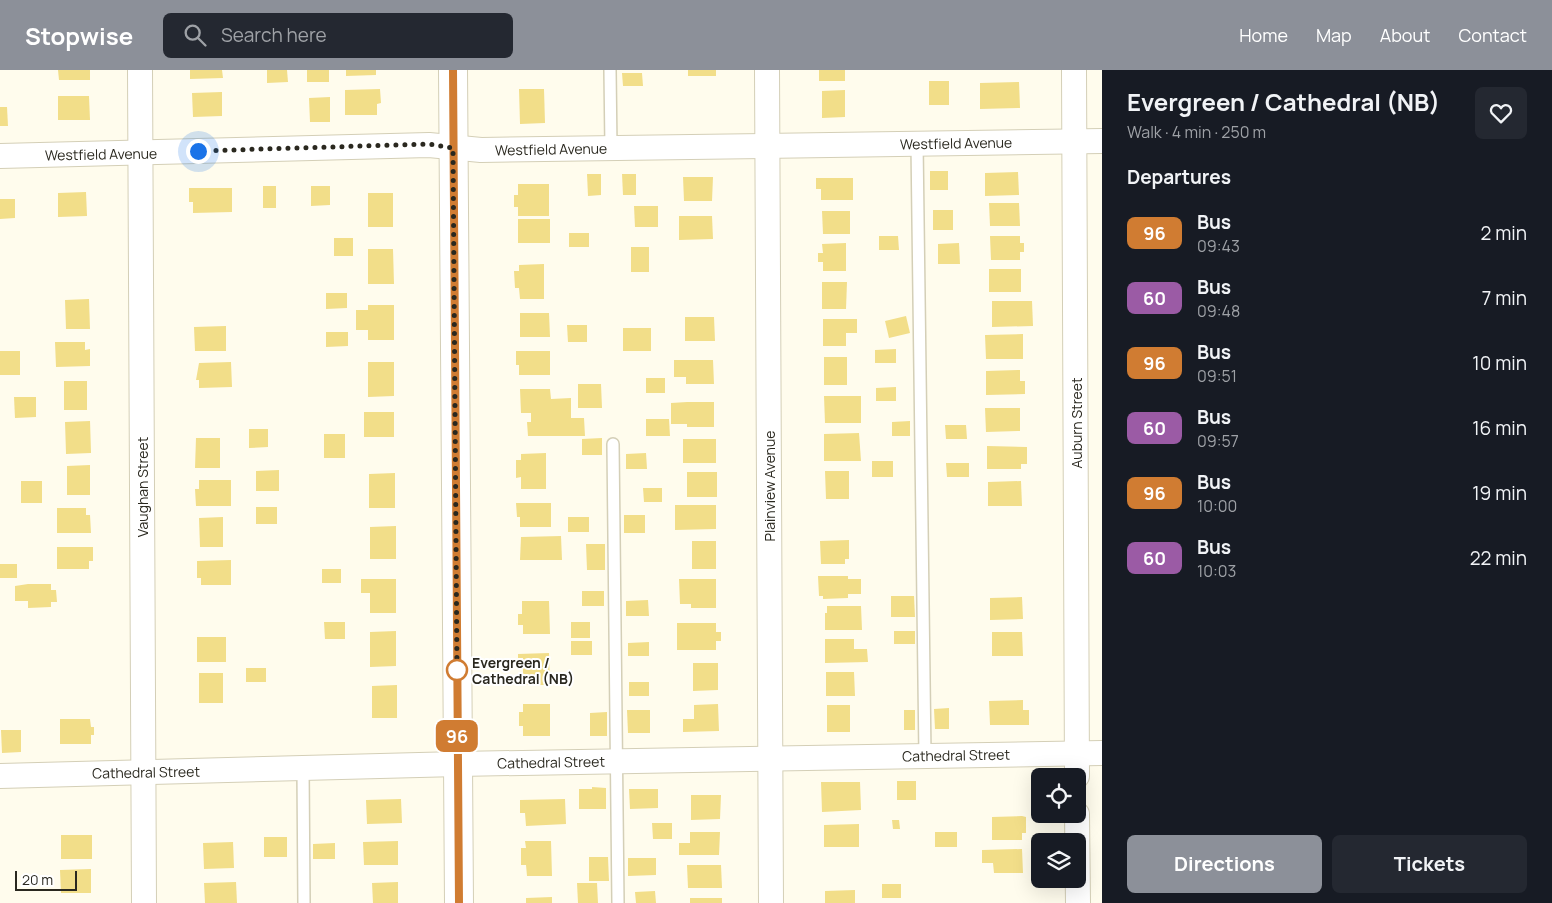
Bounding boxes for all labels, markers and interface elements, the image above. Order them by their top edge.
search box [163,13,513,58]
text: Stopwise [25,19,133,52]
icon: search [181,21,209,49]
text: Search here [221,22,327,48]
text: Home [1239,23,1288,47]
text: Map [1316,23,1352,47]
text: About [1380,23,1430,47]
text: Contact [1458,23,1527,47]
text: Evergreen / Cathedral (NB) [1127,85,1440,118]
button: heart [1475,87,1527,139]
text: Walk · 4 min · 250 m [1127,121,1266,143]
street label: Westfield Avenue [900,133,1012,153]
your location [186,139,211,164]
street label: Westfield Avenue [495,139,607,159]
street label: Westfield Avenue [45,144,157,164]
text: Departures [1127,164,1231,190]
text: Bus [1197,209,1231,235]
text: 2 min [1481,220,1527,246]
text: 96 [1143,221,1166,245]
text: 09:43 [1197,235,1240,257]
text: Bus [1197,274,1231,300]
text: 7 min [1482,285,1527,311]
text: 60 [1143,286,1166,310]
text: 09:48 [1197,300,1240,322]
text: Bus [1197,339,1231,365]
text: 10 min [1472,350,1527,376]
text: 96 [1143,351,1166,375]
text: 09:51 [1197,365,1237,387]
street label: Auburn Street [1067,377,1086,469]
text: Bus [1197,404,1231,430]
text: 16 min [1472,415,1527,441]
text: 60 [1143,416,1166,440]
text: 09:57 [1197,430,1239,452]
street label: Plainview Avenue [760,431,779,541]
street label: Vaughan Street [133,436,152,537]
text: Bus [1197,469,1231,495]
text: 19 min [1472,480,1527,506]
text: 96 [1143,481,1166,505]
text: 10:00 [1197,495,1237,517]
text: Bus [1197,534,1231,560]
text: 22 min [1470,545,1527,571]
text: 60 [1143,546,1166,570]
text: 10:03 [1197,560,1236,582]
place label: Evergreen / Cathedral (NB) [472,653,574,688]
marker: Evergreen / Cathedral (NB) [446,659,468,681]
line badge: 96 [434,720,480,752]
text: 96 [446,724,468,748]
street label: Cathedral Street [902,745,1011,765]
street label: Cathedral Street [497,752,606,772]
street label: Cathedral Street [92,762,201,782]
map controls [1031,768,1086,888]
button: locate [1031,768,1086,823]
button: layers [1031,833,1086,888]
button: Directions [1127,835,1322,893]
button: Tickets [1332,835,1527,893]
scale bar [15,868,78,891]
text: 20 m [22,870,53,889]

